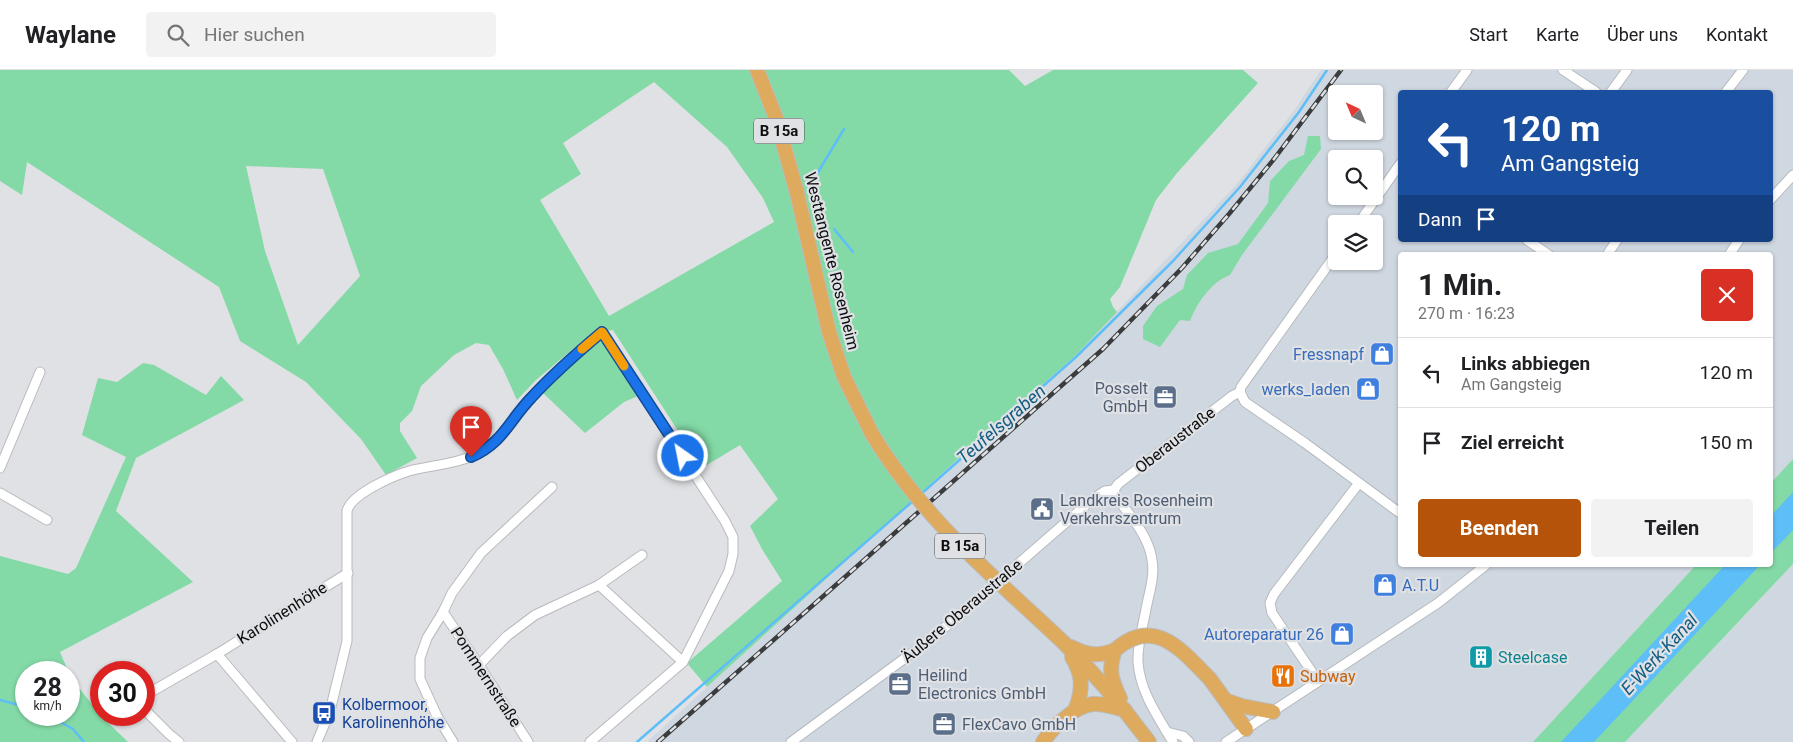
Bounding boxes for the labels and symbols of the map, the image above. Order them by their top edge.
north arrow [1328,85,1382,140]
road number: B 15a [754,118,804,144]
street label: Westtangente Rosenheim [801,170,863,352]
shop icon: Fressnapf [1369,341,1395,367]
place label: Fressnapf [1293,345,1364,364]
shop icon: werks_laden [1355,376,1381,402]
place label: Posselt GmbH [1095,379,1148,416]
water label: Teufelsgraben [952,380,1050,468]
place label: werks_laden [1262,380,1350,399]
office icon: Posselt GmbH [1152,384,1178,410]
street label: Oberaustraße [1131,403,1219,477]
pin [450,406,492,457]
position arrow [656,429,708,481]
place label: Landkreis Rosenheim Verkehrszentrum [1060,491,1213,528]
public building icon: Landkreis Rosenheim Verkehrszentrum [1029,496,1055,522]
road number: B 15a [935,534,985,558]
street label: Äußere Oberaustraße [898,555,1026,667]
shop icon: A.T.U [1372,572,1398,598]
place label: A.T.U [1402,576,1439,595]
street label: Karolinenhöhe [234,578,330,648]
water label: E-Werk-Kanal [1616,609,1702,699]
shop icon: Autoreparatur 26 [1329,621,1355,647]
street label: Pommernstraße [447,624,525,730]
place label: Autoreparatur 26 [1204,625,1324,644]
building icon: Steelcase [1468,644,1494,670]
place label: Steelcase [1498,648,1567,667]
speed limit sign: 30 [90,661,155,726]
restaurant icon: Subway [1270,663,1296,689]
place label: Heilind Electronics GmbH [918,666,1046,703]
place label: Subway [1300,667,1356,686]
office icon: Heilind Electronics GmbH [887,671,913,697]
place label: Kolbermoor, Karolinenhöhe [342,695,444,732]
bus stop icon: Kolbermoor, Karolinenhöhe [311,700,337,726]
office icon: FlexCavo GmbH [931,711,957,737]
place label: FlexCavo GmbH [962,715,1076,734]

